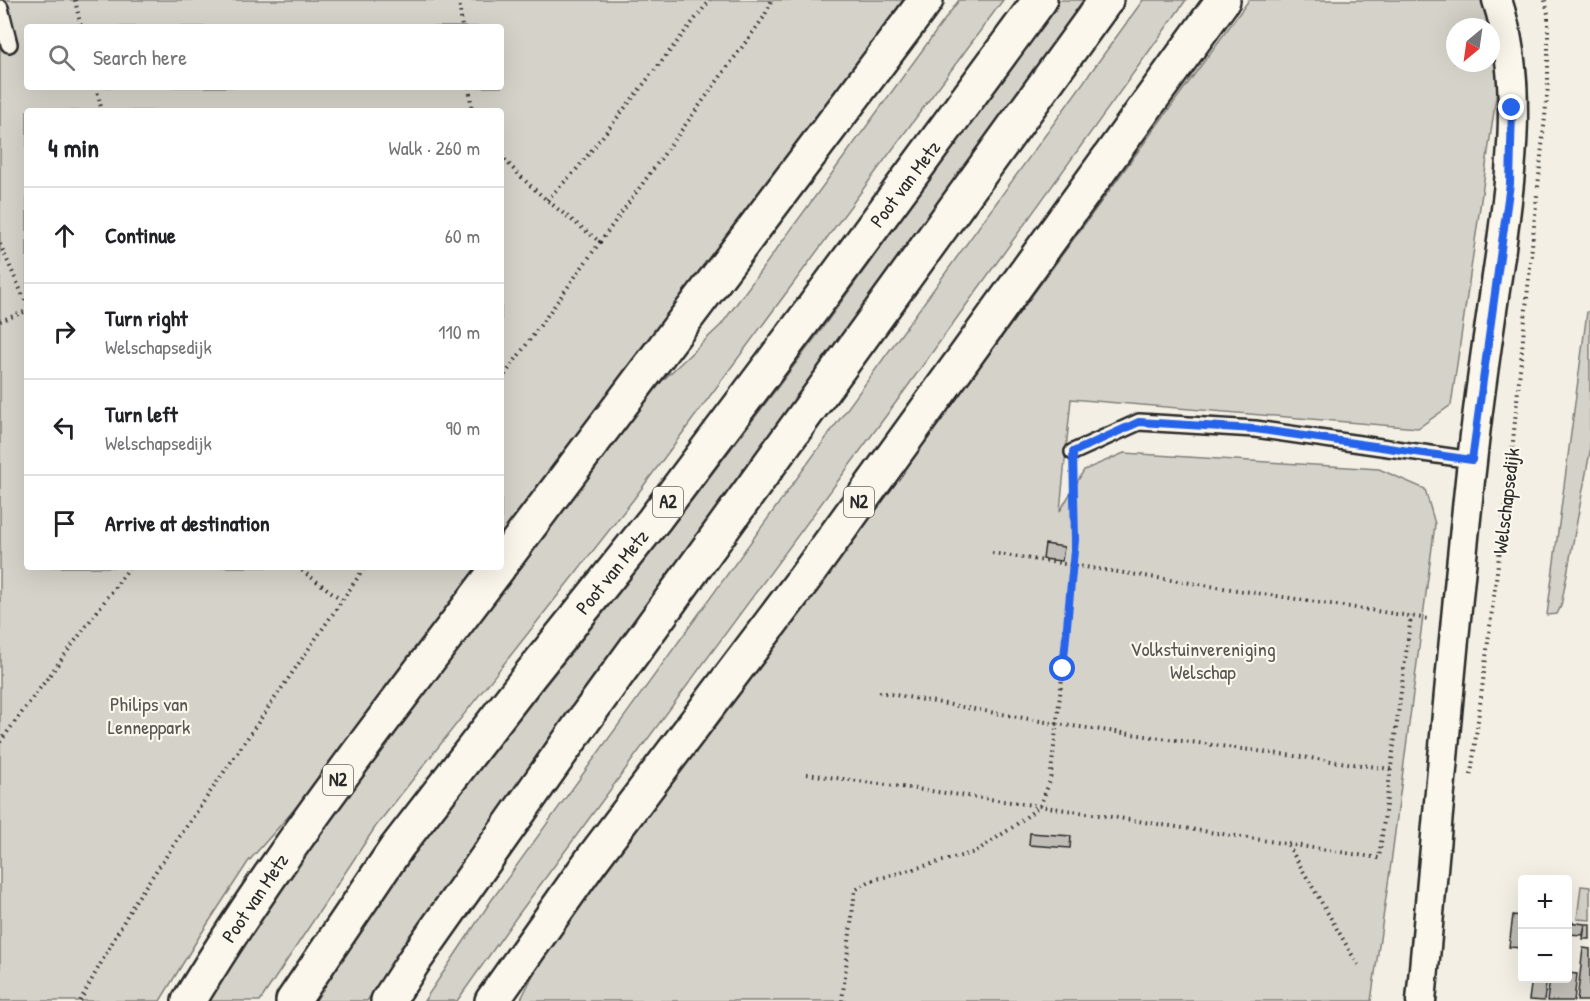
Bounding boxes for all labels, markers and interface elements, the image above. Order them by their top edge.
north arrow [1446,18,1500,72]
search box [24,24,504,90]
icon: search [45,41,78,74]
text: Search here [93,42,187,72]
route end [1498,94,1524,120]
text: 4 min [48,130,99,165]
text: Walk · 260 m [389,134,480,161]
street label: Poot van Metz [863,134,946,233]
icon: ahead [48,219,81,252]
text: Continue [105,220,176,250]
text: 60 m [445,222,480,249]
text: Turn right [105,303,188,333]
icon: right [48,315,81,348]
text: 110 m [438,318,480,345]
text: Welschapsedijk [105,333,212,360]
text: Turn left [105,399,178,429]
icon: left [48,411,81,444]
text: 90 m [446,414,480,441]
text: Welschapsedijk [105,429,212,456]
street label: Welschapsedijk [1486,446,1525,556]
road number: A2 [653,487,683,517]
road number: N2 [844,487,874,517]
icon: arrive [48,507,81,540]
text: Arrive at destination [105,508,270,538]
street label: Poot van Metz [569,523,654,620]
park label: Volkstuinvereniging Welschap [1130,635,1276,685]
route start [1049,655,1075,681]
park label: Philips van Lenneppark [108,690,190,740]
road number: N2 [323,765,353,795]
street label: Poot van Metz [215,848,295,948]
map controls [1518,875,1572,983]
button: + [1518,875,1572,929]
button: − [1518,929,1572,983]

